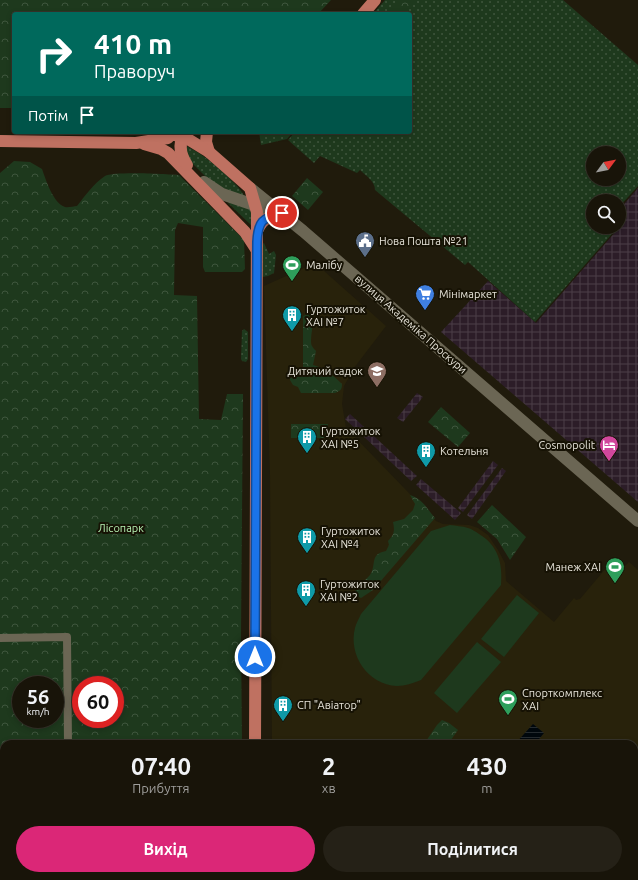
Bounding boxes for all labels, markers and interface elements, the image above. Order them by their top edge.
icon: right [28,28,80,80]
text: 410 m [94,28,172,59]
text: Праворуч [94,61,175,81]
icon: arrive [76,104,98,126]
text: Потім [28,107,68,124]
north arrow [586,146,626,186]
map controls [586,146,626,234]
button: search [586,194,626,234]
pin [265,196,299,230]
icon: arrive [271,202,293,224]
public building icon: Нова Пошта №21 [354,230,376,258]
place label: Нова Пошта №21 [379,235,468,247]
sports icon: Малібу [281,254,303,282]
place label: Малібу [306,259,343,271]
street label: вулиця Академіка Проскури [353,272,469,376]
supermarket icon: Мінімаркет [414,283,436,311]
place label: Мінімаркет [439,288,497,300]
place label: Гуртожиток ХАІ №7 [306,303,366,328]
building icon: Гуртожиток ХАІ №7 [281,304,303,332]
school or university icon: Дитячий садок [366,360,388,388]
place label: Дитячий садок [287,365,363,377]
place label: Гуртожиток ХАІ №5 [321,425,381,450]
building icon: Гуртожиток ХАІ №5 [296,426,318,454]
hotel icon: Cosmopolit [598,434,620,462]
place label: Cosmopolit [538,439,596,451]
building icon: Котельня [415,440,437,468]
place label: Котельня [440,445,488,457]
park label: Лісопарк [98,522,144,534]
place label: Гуртожиток ХАІ №4 [321,525,381,550]
building icon: Гуртожиток ХАІ №4 [296,526,318,554]
sports icon: Манеж ХАІ [604,556,626,584]
place label: Манеж ХАІ [546,561,601,573]
place label: Гуртожиток ХАІ №2 [320,578,380,603]
building icon: Гуртожиток ХАІ №2 [295,579,317,607]
position arrow [234,636,276,678]
speed limit sign: 60 [72,676,124,728]
text: 56 [27,685,49,708]
place label: Спорткомплекс ХАІ [522,687,602,712]
sports icon: Спорткомплекс ХАІ [497,688,519,716]
building icon: СП "Авіатор" [272,694,294,722]
place label: СП "Авіатор" [297,699,361,711]
text: km/h [26,706,50,717]
text: 07:40 [131,753,191,780]
text: 2 [322,753,335,780]
text: 430 [466,753,507,780]
text: Прибуття [132,781,190,795]
text: хв [322,781,336,795]
text: m [481,781,492,795]
button: Вихід [16,826,315,872]
button: Поділитися [323,826,622,872]

